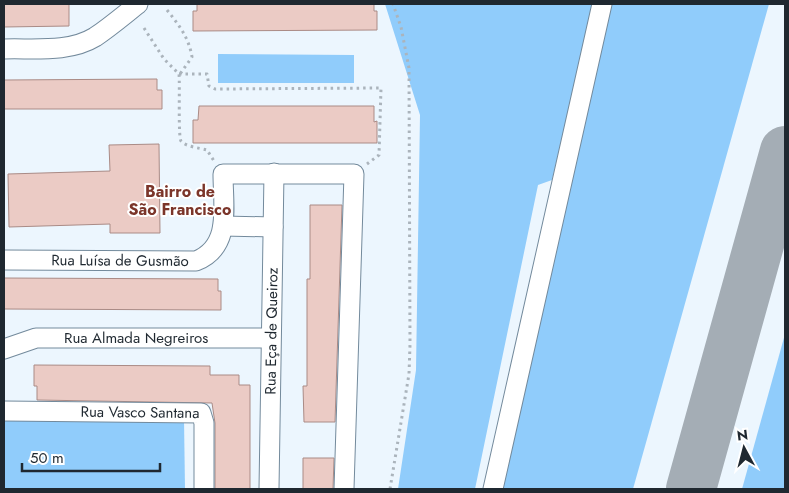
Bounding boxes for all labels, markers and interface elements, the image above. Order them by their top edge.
district label: Bairro de São Francisco [129,180,231,221]
street label: Rua Luísa de Gusmão [51,249,189,272]
street label: Rua Eça de Queiroz [259,267,284,395]
street label: Rua Almada Negreiros [64,327,208,349]
street label: Rua Vasco Santana [80,401,200,424]
north arrow [719,423,769,473]
text: N [736,424,749,446]
scale bar [22,440,160,472]
text: 50 m [30,447,64,469]

